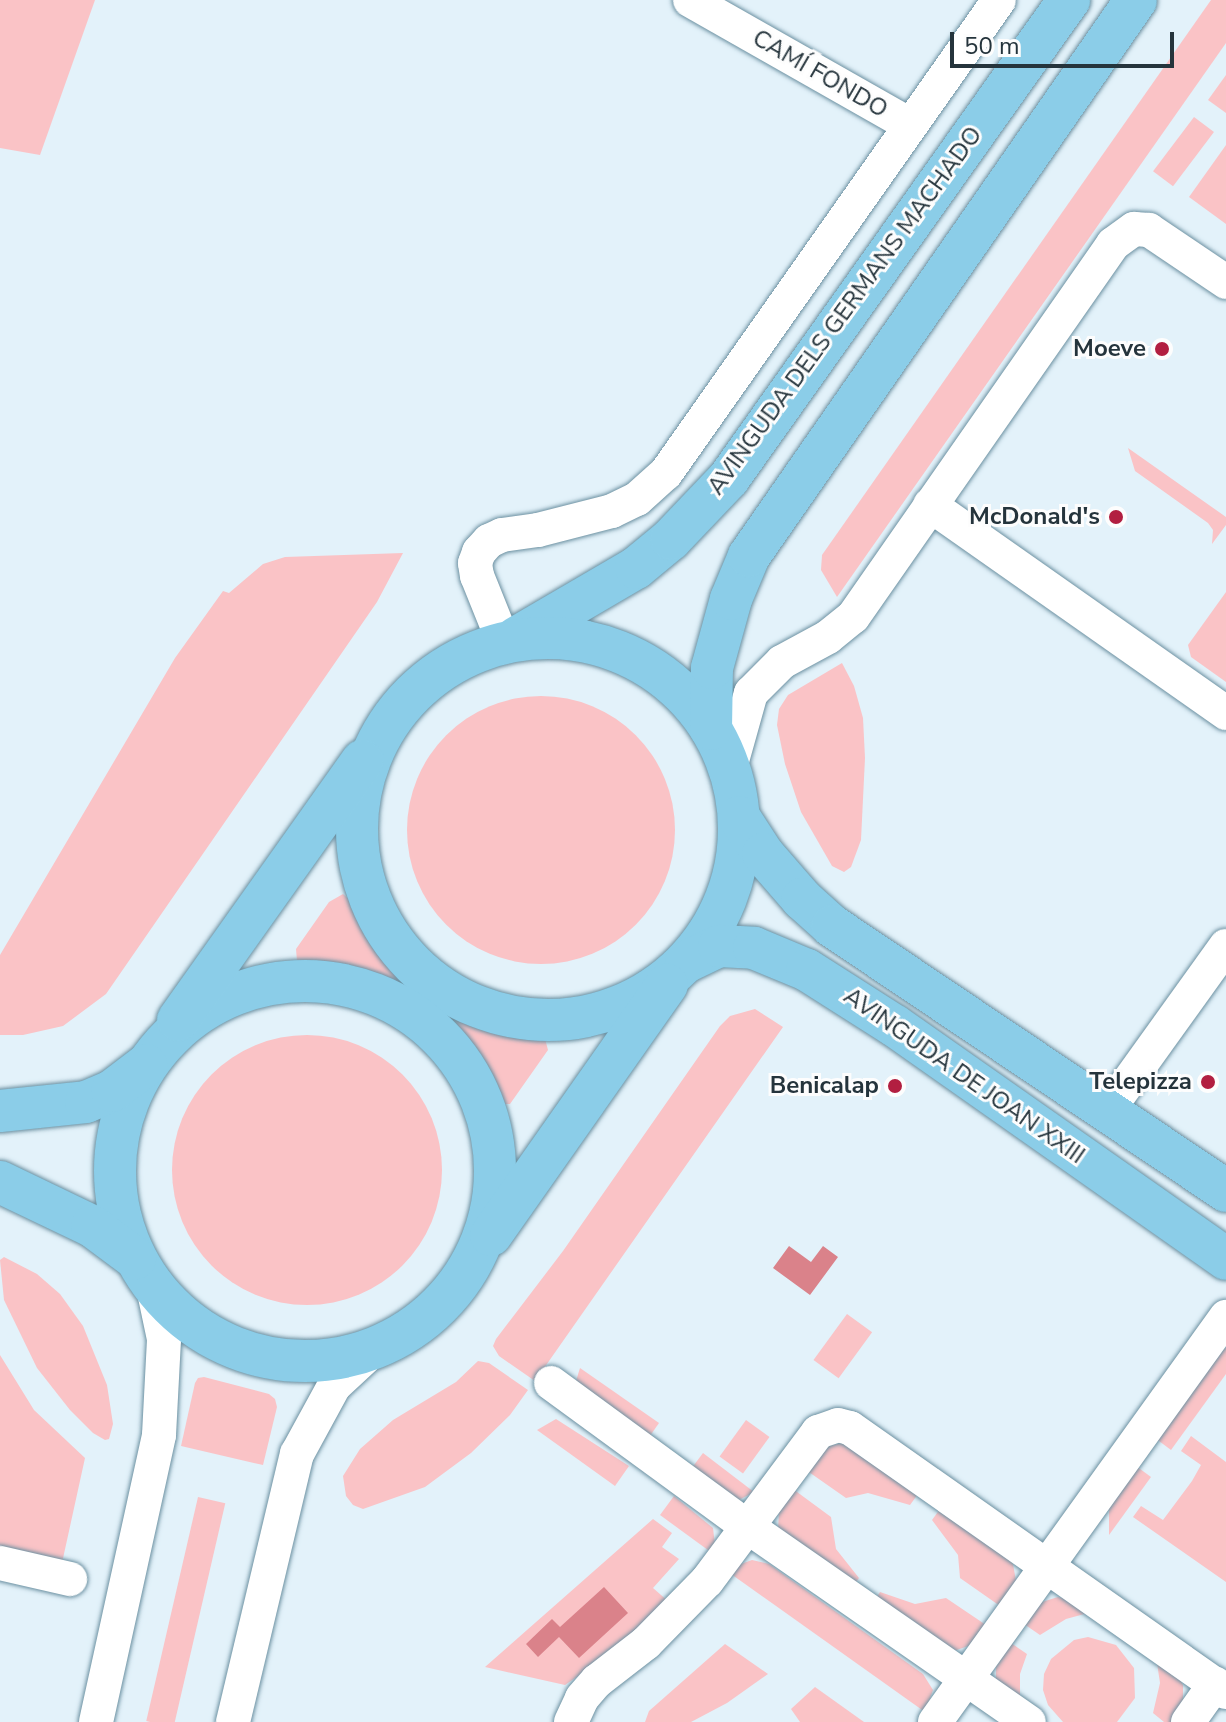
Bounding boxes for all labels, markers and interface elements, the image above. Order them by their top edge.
scale bar [954,16,1178,66]
street label: CAMÍ FONDO [747,24,893,124]
text: 50 m [964,30,1020,62]
street label: AVINGUDA DELS GERMANS MACHADO [702,121,988,501]
place label: Moeve [1073,335,1146,363]
marker: Moeve [1153,340,1171,358]
place label: McDonald's [969,503,1100,531]
marker: McDonald's [1107,508,1125,526]
street label: AVINGUDA DE JOAN XXIII [838,982,1090,1170]
place label: Telepizza [1089,1068,1192,1096]
place label: Benicalap [770,1072,879,1100]
marker: Telepizza [1199,1073,1217,1091]
marker: Benicalap [886,1077,904,1095]

